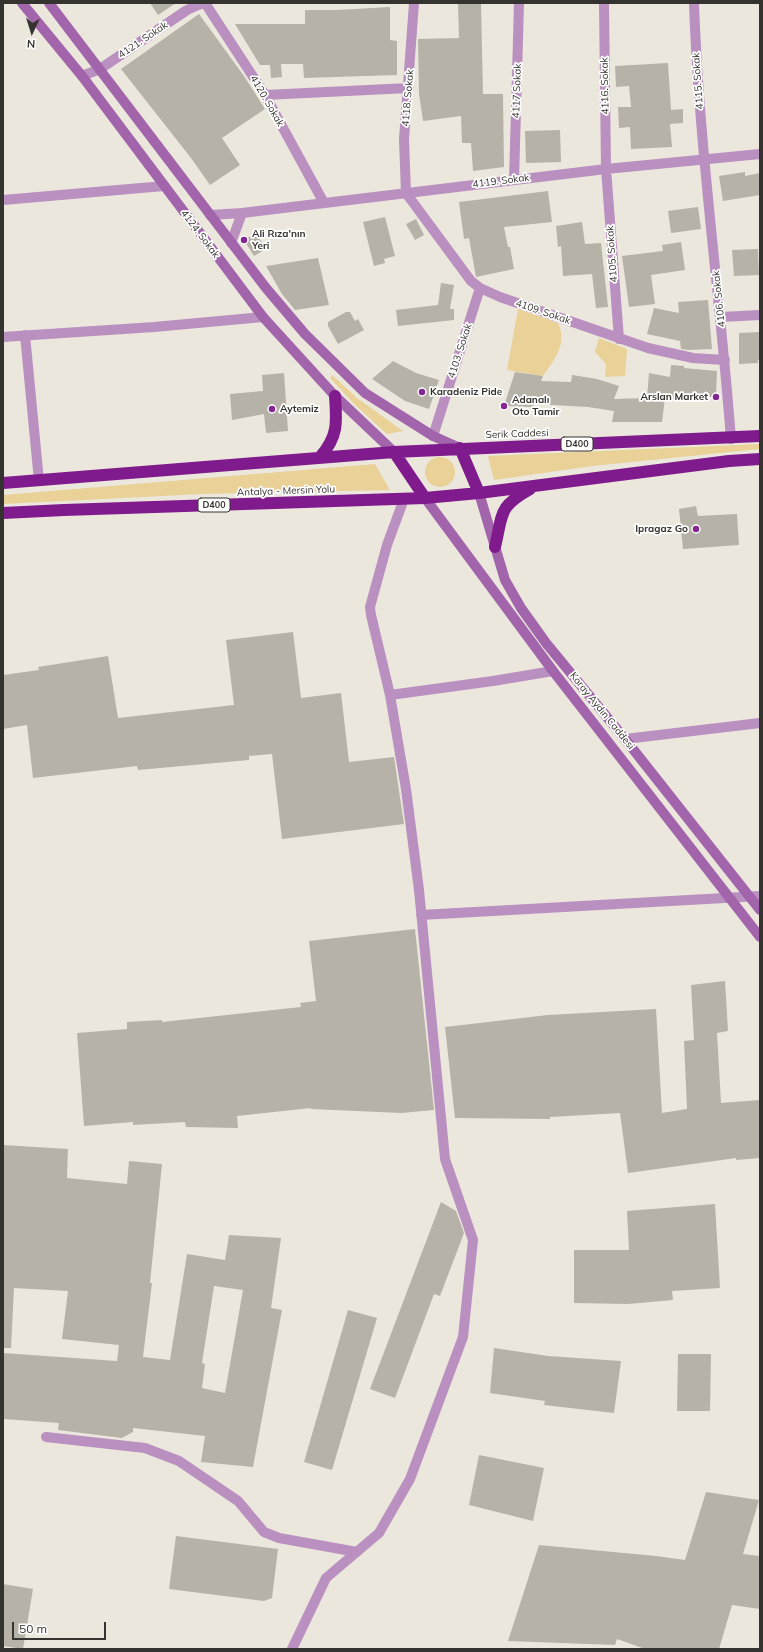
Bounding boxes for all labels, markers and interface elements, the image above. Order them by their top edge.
north arrow [12,12,52,52]
street label: 4121. Sokak [116,19,170,61]
text: N [27,37,36,51]
street label: 4115. Sokak [690,52,706,110]
street label: 4116. Sokak [599,57,611,115]
street label: 4117 Sokak [510,63,524,119]
street label: 4118. Sokak [400,69,416,127]
street label: 4120. Sokak [248,73,286,129]
street label: 4119. Sokak [472,172,530,190]
street label: 4124. Sokak [178,208,222,260]
street label: 4105. Sokak [604,225,620,283]
place label: Ali Rıza'nın Yeri [252,228,306,252]
marker: Ali Rıza'nın Yeri [239,235,249,245]
street label: 4106. Sokak [710,270,728,328]
street label: 4109. Sokak [514,297,572,327]
street label: 4103. Sokak [445,322,475,380]
place label: Karadeniz Pide [430,386,502,398]
marker: Karadeniz Pide [417,387,427,397]
place label: Arslan Market [641,391,708,403]
marker: Arslan Market [711,392,721,402]
place label: Adanalı Oto Tamir [512,394,559,418]
marker: Adanalı Oto Tamir [499,401,509,411]
place label: Aytemiz [280,403,319,415]
marker: Aytemiz [267,404,277,414]
street label: Serik Caddesi [485,427,549,441]
road number: D400 [561,437,593,451]
street label: Antalya - Mersin Yolu [237,483,335,499]
road number: D400 [198,498,230,512]
place label: Ipragaz Go [635,523,688,535]
marker: Ipragaz Go [691,524,701,534]
street label: Koray Aydın Caddesi [567,670,637,752]
scale bar [14,1614,108,1640]
text: 50 m [19,1621,47,1636]

